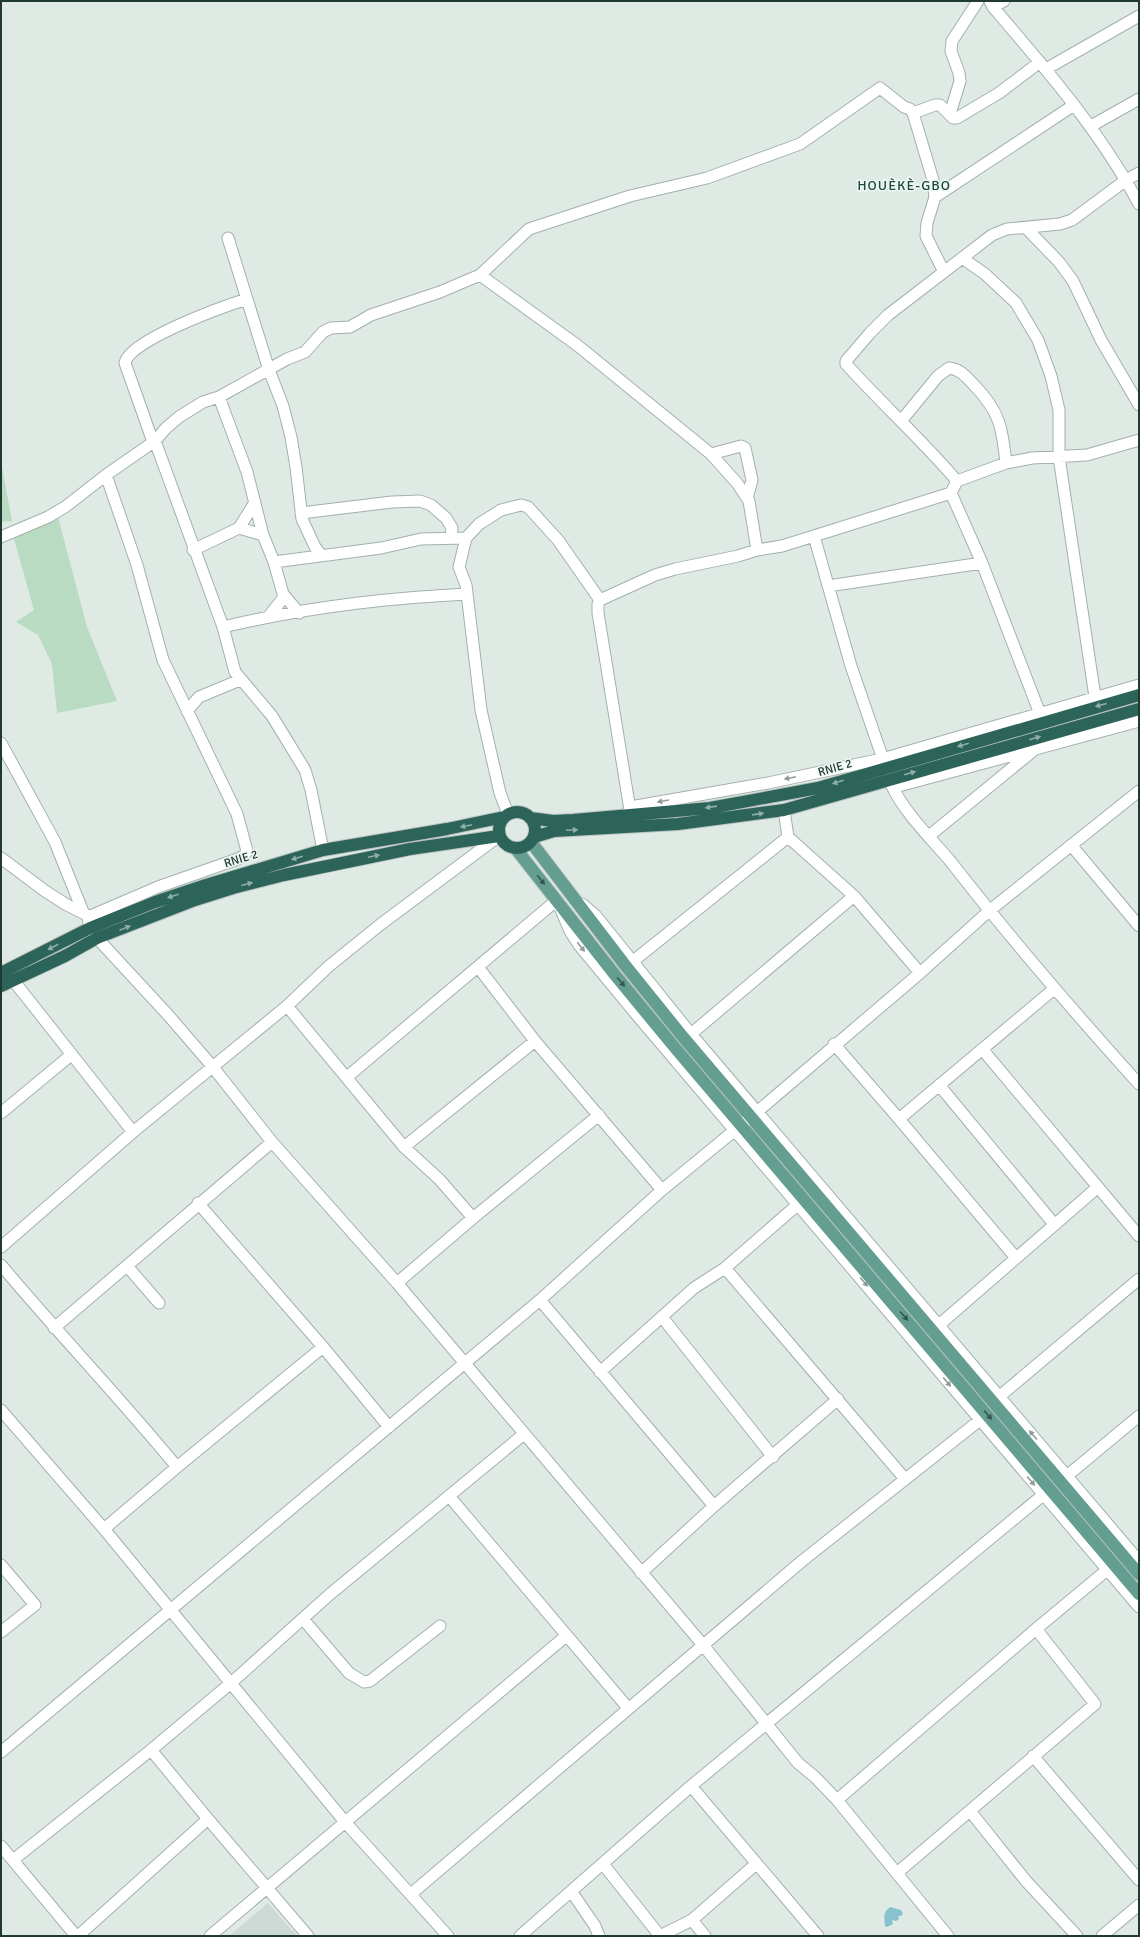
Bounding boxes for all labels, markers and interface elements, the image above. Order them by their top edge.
district label: HOUÈKÈ-GBO [857,177,951,194]
one-way arrow [1095,702,1107,708]
one-way arrow [1030,735,1042,741]
one-way arrow [957,742,969,748]
street label: RNIE 2 [816,756,854,780]
one-way arrow [904,770,916,776]
one-way arrow [784,776,797,782]
one-way arrow [832,779,844,785]
one-way arrow [656,799,669,805]
one-way arrow [705,804,717,810]
one-way arrow [752,811,764,817]
one-way arrow [460,823,472,829]
one-way arrow [566,827,578,834]
street label: RNIE 2 [222,847,260,871]
one-way arrow [368,853,380,859]
one-way arrow [291,855,303,861]
one-way arrow [536,874,545,885]
one-way arrow [241,881,254,887]
one-way arrow [166,893,178,899]
one-way arrow [119,924,131,930]
one-way arrow [577,942,586,953]
one-way arrow [47,943,59,950]
one-way arrow [617,976,626,987]
one-way arrow [859,1277,868,1288]
one-way arrow [899,1311,909,1321]
one-way arrow [943,1376,952,1387]
one-way arrow [984,1410,993,1421]
one-way arrow [1028,1429,1037,1440]
one-way arrow [1027,1475,1036,1486]

